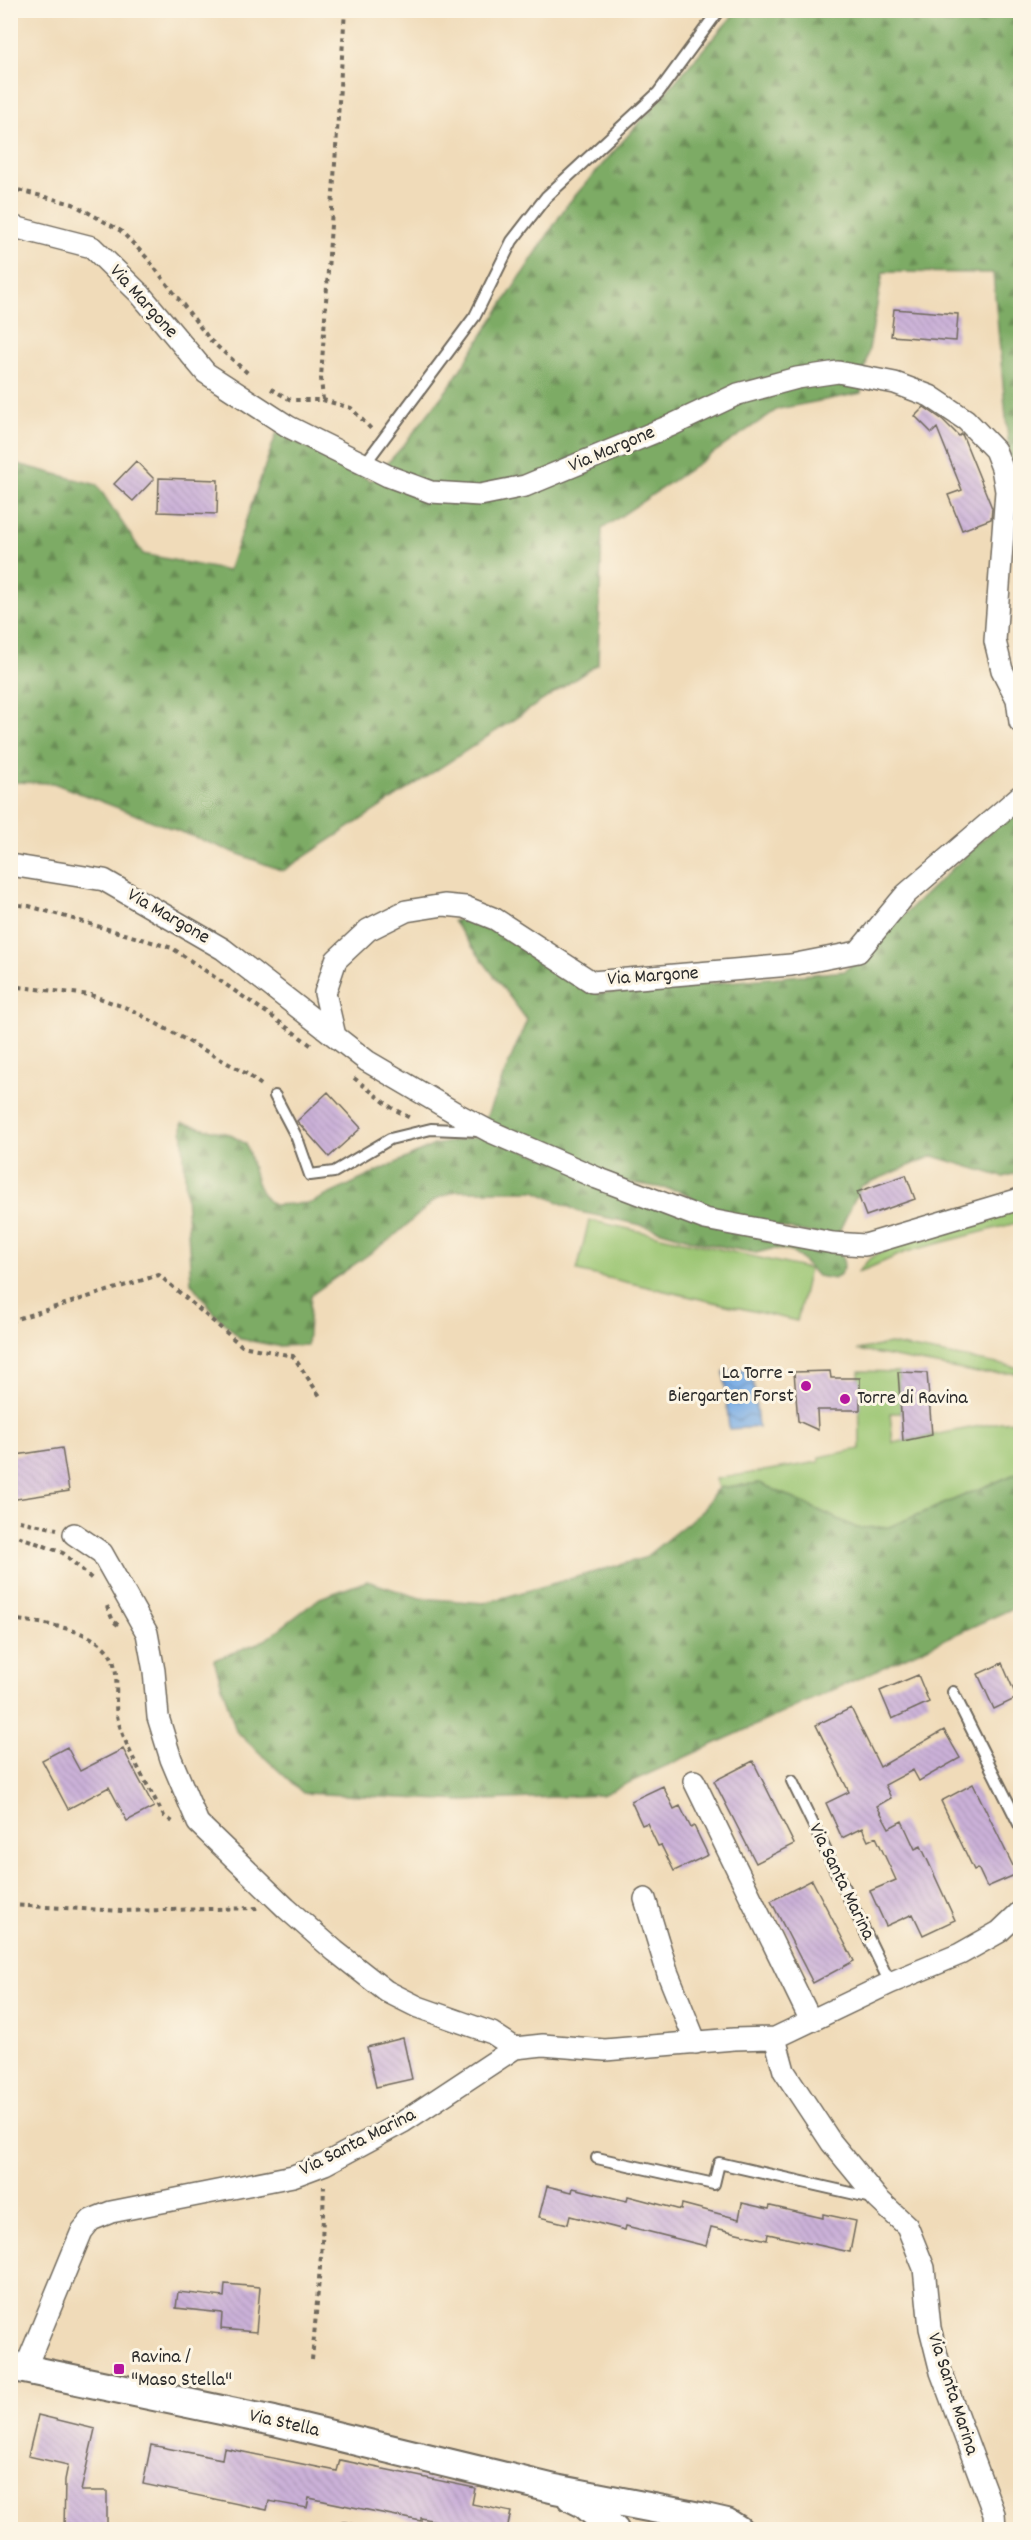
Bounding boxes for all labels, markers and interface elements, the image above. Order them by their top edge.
street label: Via Margone [102,259,184,345]
street label: Via Margone [564,419,660,481]
street label: Via Margone [121,882,215,952]
street label: Via Margone [606,960,700,994]
place label: La Torre - Biergarten Forst [668,1360,794,1411]
marker: La Torre - Biergarten Forst [799,1379,813,1393]
place label: Torre di Ravina [857,1385,968,1413]
marker: Torre di Ravina [838,1392,852,1406]
street label: Via Santa Marina [801,1819,882,1946]
street label: Via Santa Marina [295,2101,421,2184]
street label: Via Santa Marina [919,2329,985,2459]
place label: Ravina / "Maso Stella" [131,2344,232,2395]
marker: Ravina / "Maso Stella" [112,2362,126,2376]
street label: Via Stella [246,2402,322,2446]

